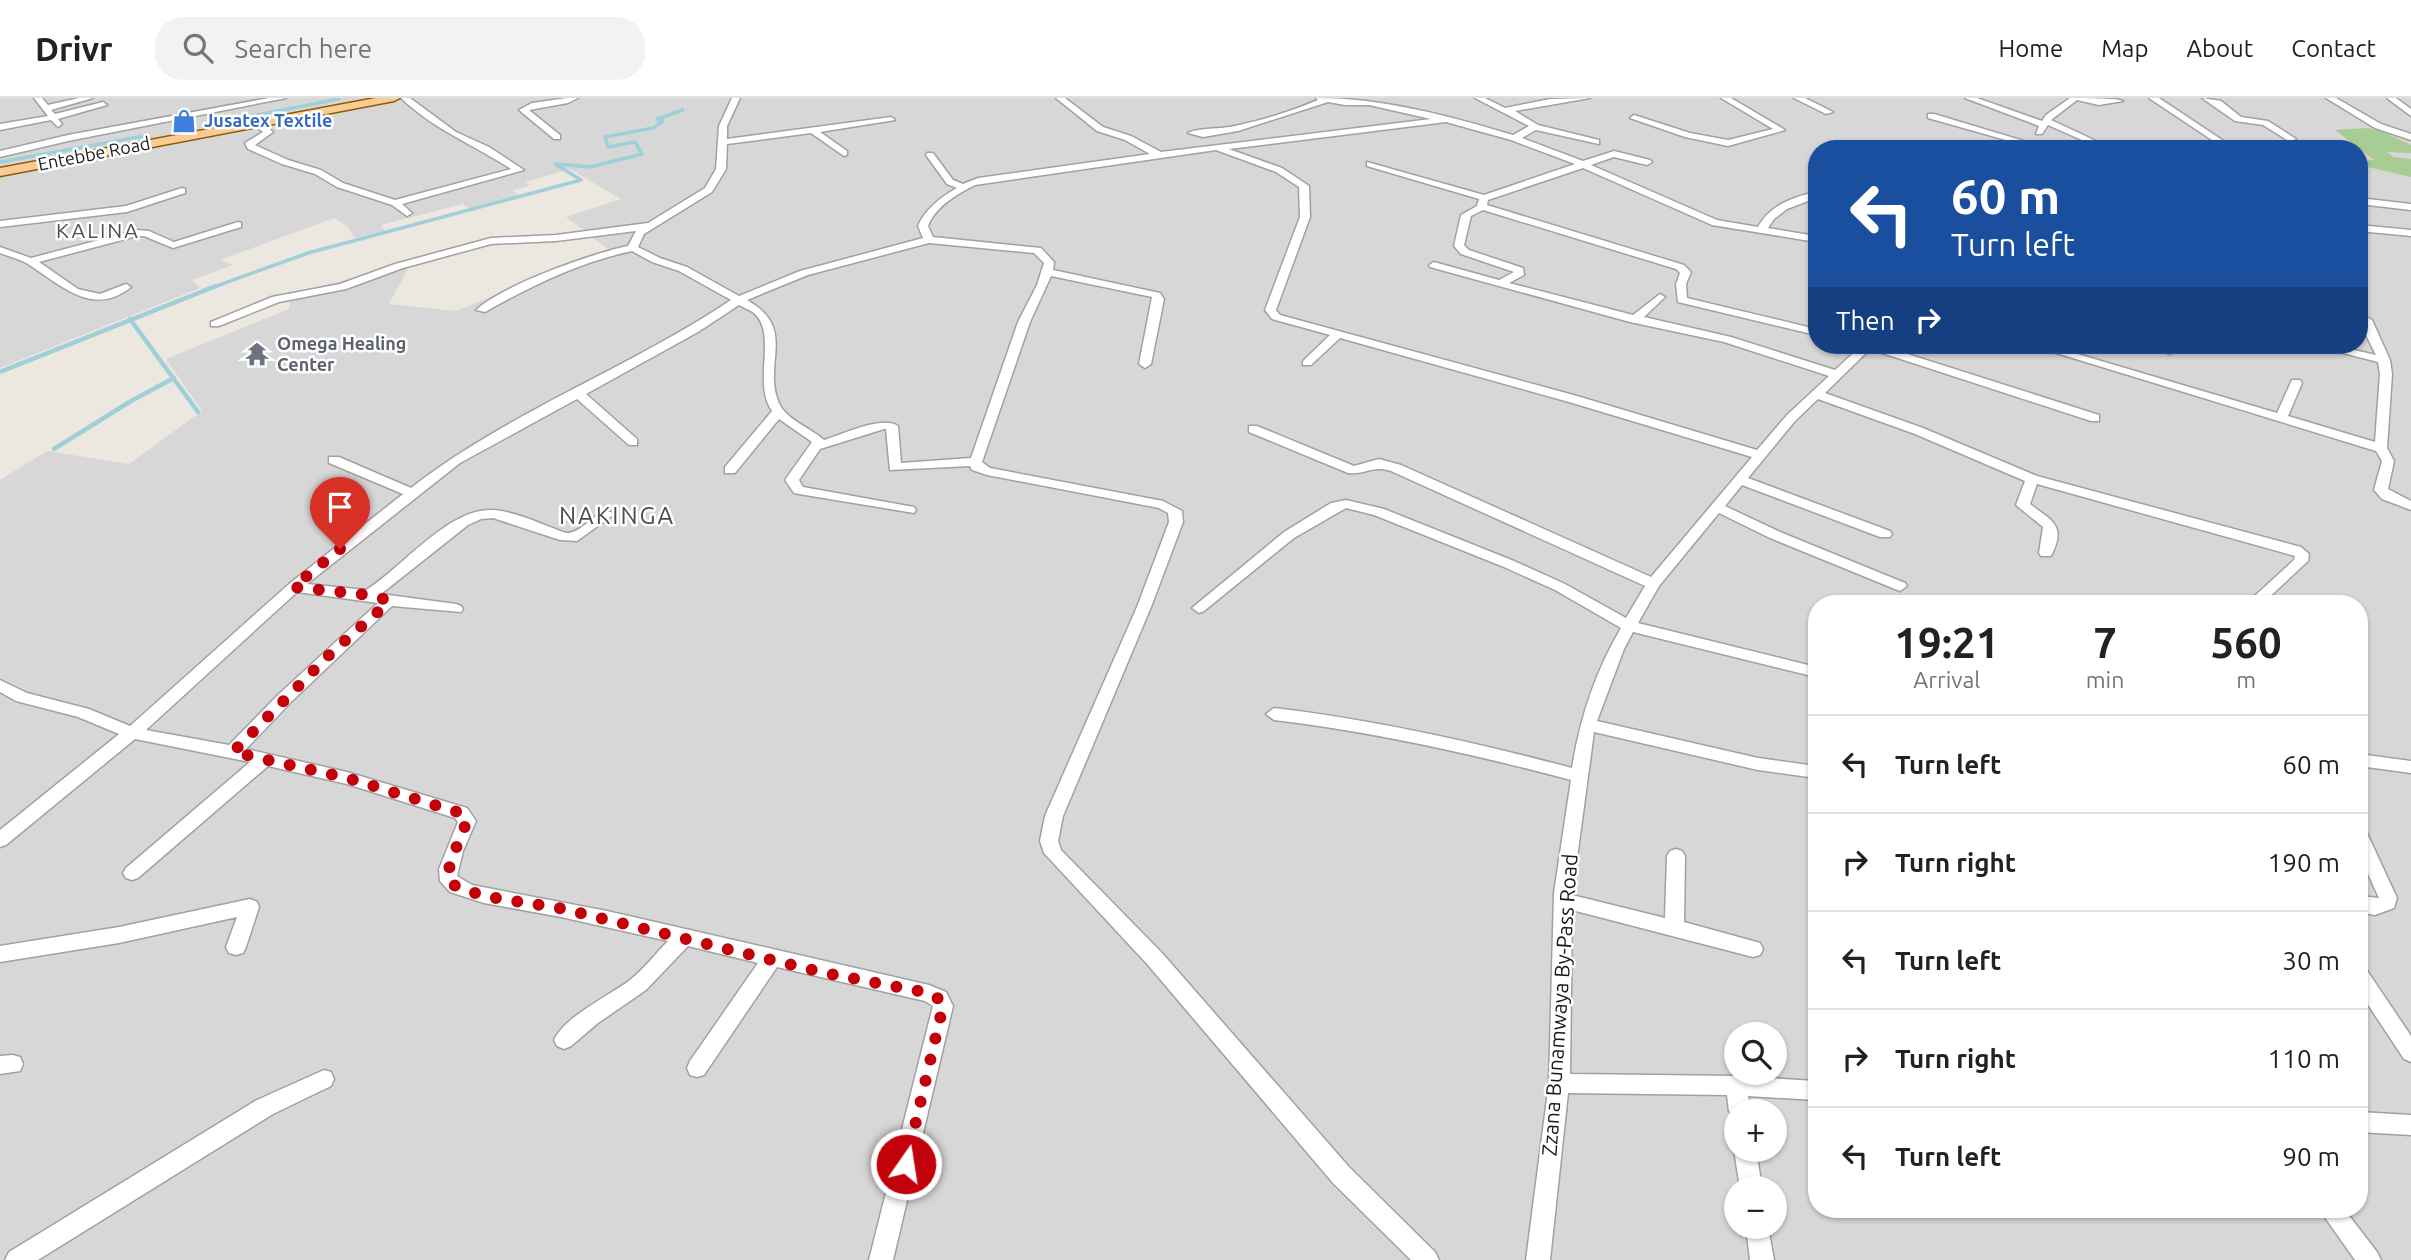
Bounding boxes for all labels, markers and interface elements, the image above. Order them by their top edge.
search box [155,17,645,80]
icon: search [179,29,217,67]
text: Drivr [35,30,113,67]
text: Search here [235,34,372,63]
text: Home [1998,35,2063,62]
text: Map [2101,35,2148,62]
text: About [2186,35,2253,62]
text: Contact [2291,35,2376,62]
shop icon: Jusatex Textile [170,107,198,135]
place label: Jusatex Textile [204,110,332,130]
street label: Entebbe Road [36,132,152,174]
icon: left [1836,168,1927,259]
text: 60 m [1951,168,2060,223]
district label: KALINA [56,218,140,242]
text: Turn left [1951,226,2075,262]
icon: right [1909,301,1947,339]
text: Then [1836,306,1895,335]
place label: Omega Healing Center [277,333,406,374]
temple icon: Omega Healing Center [243,340,271,368]
pin [310,477,370,549]
icon: arrive [321,488,359,526]
district label: NAKINGA [559,502,675,529]
text: 19:21 [1894,619,1999,666]
text: 7 [2093,619,2117,666]
text: 560 [2211,619,2282,666]
text: Arrival [1913,667,1980,692]
text: min [2086,667,2124,692]
text: m [2236,667,2256,692]
icon: left [1836,745,1874,783]
text: Turn left [1895,750,2001,779]
text: 60 m [2282,750,2340,779]
icon: right [1836,843,1874,881]
text: Turn right [1895,848,2016,877]
text: 190 m [2268,848,2340,877]
street label: Zzana Bunamwaya By-Pass Road [1536,853,1582,1157]
icon: left [1836,941,1874,979]
text: Turn left [1895,946,2001,975]
text: 30 m [2282,946,2340,975]
map controls [1724,1022,1787,1239]
button: search [1724,1022,1787,1085]
icon: right [1836,1039,1874,1077]
text: Turn right [1895,1044,2016,1073]
text: 110 m [2268,1044,2340,1073]
button: + [1724,1099,1787,1162]
position arrow [869,1127,943,1201]
icon: left [1836,1137,1874,1175]
text: Turn left [1895,1142,2001,1171]
text: 90 m [2282,1142,2340,1171]
button: − [1724,1176,1787,1239]

